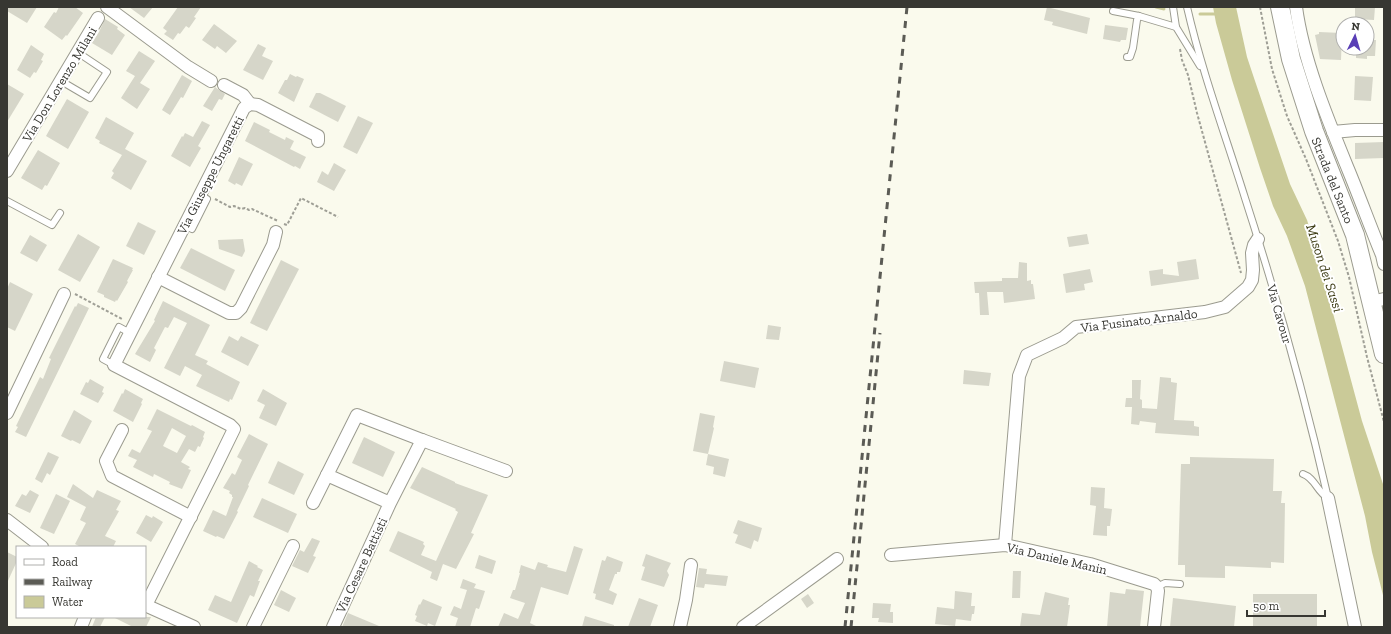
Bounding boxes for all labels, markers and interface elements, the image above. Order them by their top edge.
north arrow [1335,16,1375,56]
text: N [1351,20,1361,33]
street label: Via Don Lorenzo Milani [19,24,100,145]
street label: Via Giuseppe Ungaretti [174,113,247,238]
street label: Strada del Santo [1308,135,1357,226]
water label: Muson dei Sassi [1302,222,1347,314]
street label: Via Cavour [1264,282,1295,346]
street label: Via Fusinato Arnaldo [1079,306,1199,335]
street label: Via Cesare Battisti [332,515,390,616]
street label: Via Daniele Manin [1004,539,1109,577]
legend [16,546,146,618]
text: Road [52,555,78,569]
text: Railway [52,575,93,589]
scale bar [1247,592,1325,618]
text: Water [52,595,84,609]
text: 50 m [1253,599,1280,613]

